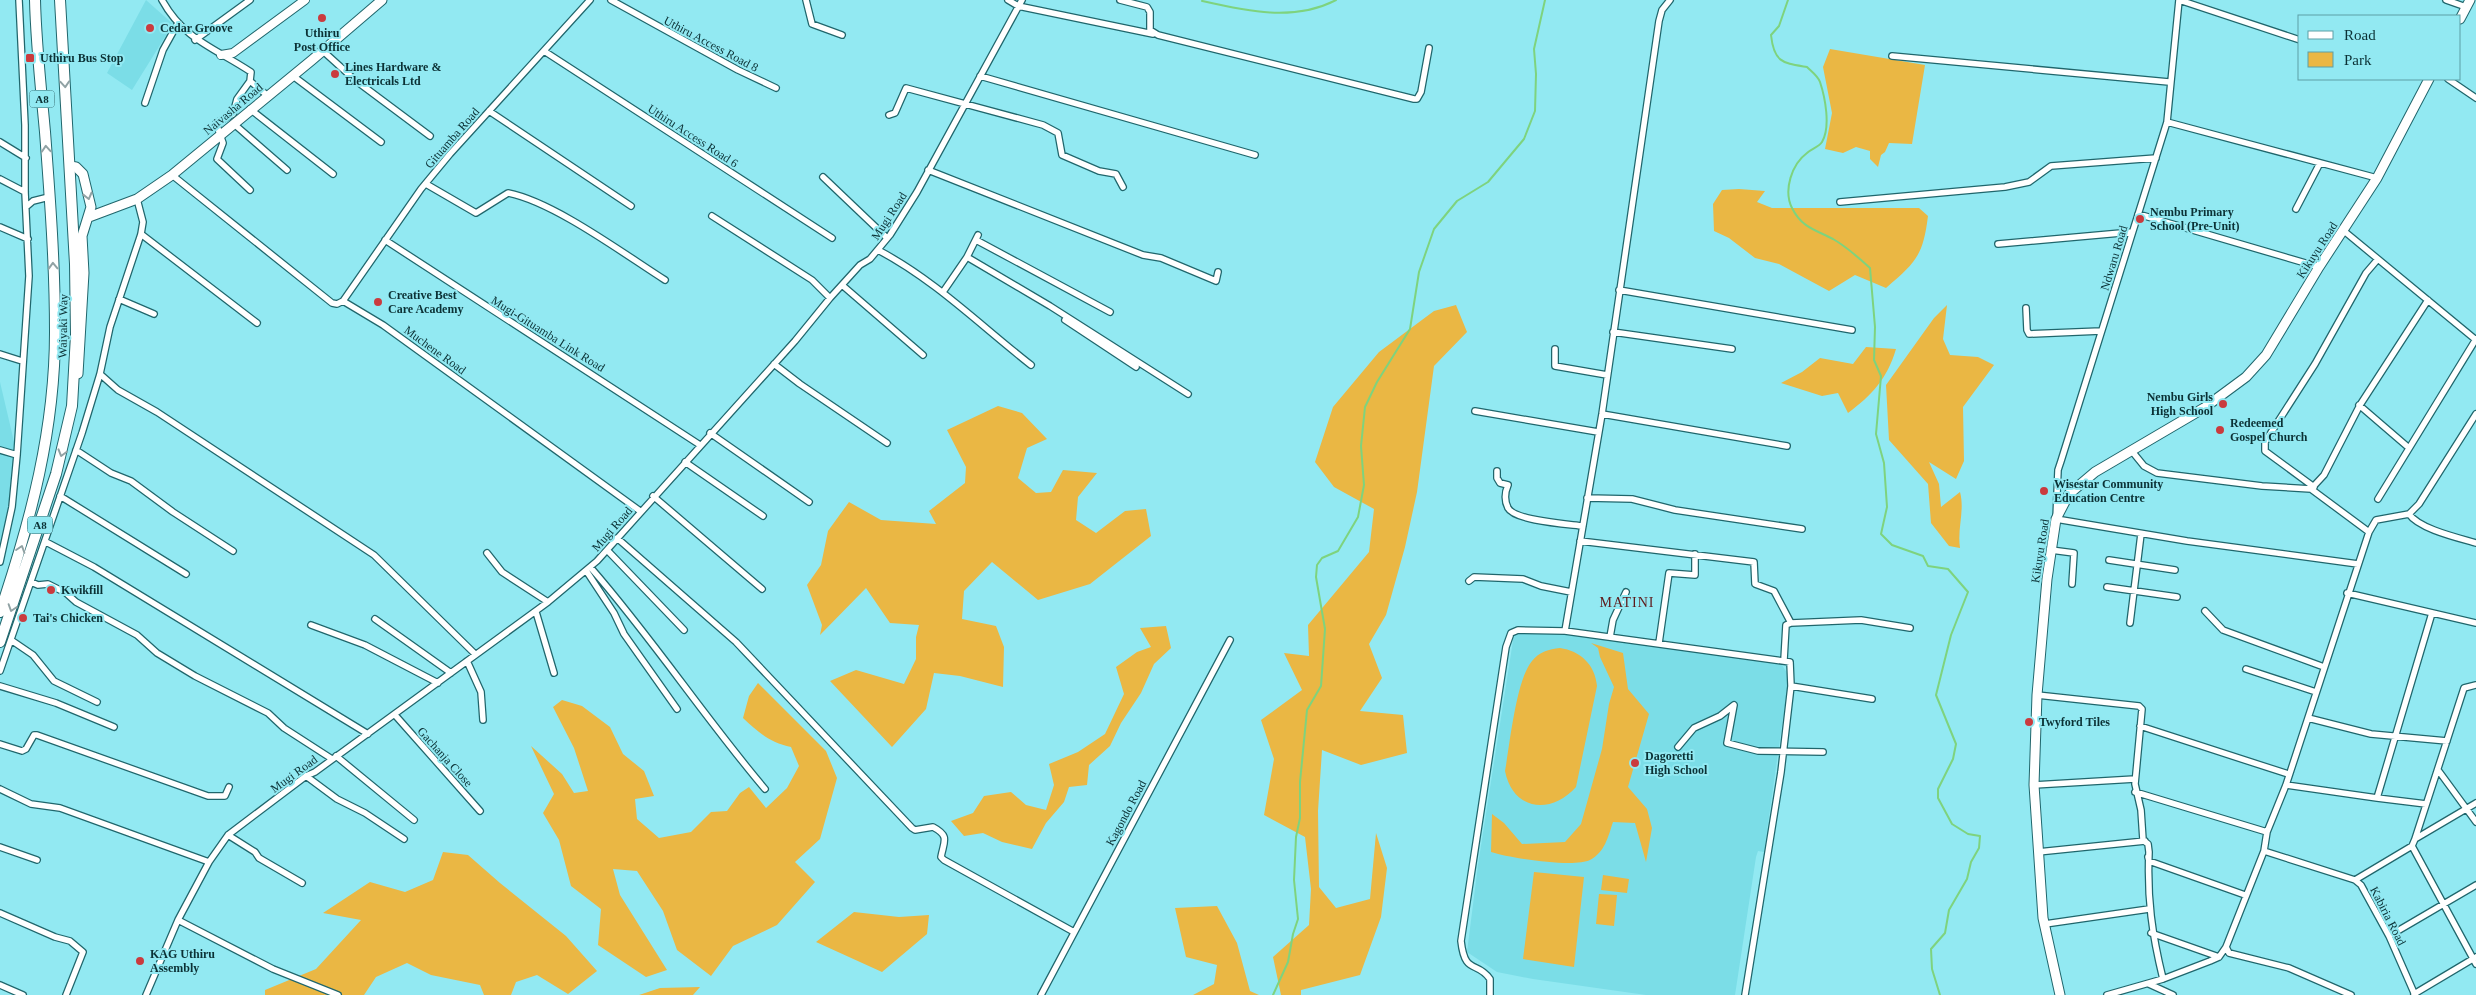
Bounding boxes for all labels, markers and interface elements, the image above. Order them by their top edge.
marker: Uthiru Post Office [316,12,328,24]
street label: Uthiru Access Road 8 [661,13,761,75]
legend [2298,15,2461,80]
place label: Cedar Groove [160,21,233,35]
marker: Cedar Groove [144,22,156,34]
place label: Uthiru Post Office [294,26,351,54]
text: Road [2344,27,2376,43]
place label: Uthiru Bus Stop [40,51,124,65]
marker: Uthiru Bus Stop [24,52,36,64]
text: Park [2344,52,2372,68]
place label: Lines Hardware & Electricals Ltd [345,60,441,88]
marker: Lines Hardware & Electricals Ltd [329,68,341,80]
one-way arrow [59,80,70,88]
street label: Naivasha Road [201,80,265,138]
road number: A8 [30,90,54,108]
street label: Uthiru Access Road 6 [645,102,741,170]
street label: Gituamba Road [422,105,482,171]
one-way arrow [41,144,52,152]
street label: Mugi Road [868,189,910,243]
one-way arrow [82,191,93,200]
place label: Nembu Primary School (Pre-Unit) [2150,205,2239,233]
marker: Nembu Primary School (Pre-Unit) [2134,213,2146,225]
street label: Kikuyu Road [2294,219,2340,281]
street label: Ndwaru Road [2098,224,2130,292]
one-way arrow [48,262,59,270]
place label: Creative Best Care Academy [388,288,463,316]
street label: Mugi-Gituamba Link Road [489,293,607,375]
street label: Waiyaki Way [55,294,71,358]
marker: Creative Best Care Academy [372,296,384,308]
street label: Muchene Road [401,323,469,377]
place label: Nembu Girls High School [2147,390,2214,418]
marker: Nembu Girls High School [2217,398,2229,410]
place label: Redeemed Gospel Church [2230,416,2308,444]
marker: Redeemed Gospel Church [2214,424,2226,436]
one-way arrow [58,449,68,457]
place label: Wisestar Community Education Centre [2054,477,2163,505]
marker: Wisestar Community Education Centre [2038,485,2050,497]
street label: Mugi Road [589,504,635,554]
road number: A8 [28,516,52,534]
street label: Kikuyu Road [2028,518,2052,584]
one-way arrow [16,545,26,554]
place label: Kwikfill [61,583,104,597]
marker: Kwikfill [45,584,57,596]
district label: MATINI [1600,595,1655,610]
one-way arrow [7,603,17,612]
place label: Tai's Chicken [33,611,103,625]
marker: Tai's Chicken [17,612,29,624]
place label: Twyford Tiles [2039,715,2110,729]
marker: Twyford Tiles [2023,716,2035,728]
street label: Gachanja Close [414,724,476,790]
place label: Dagoretti High School [1645,749,1708,777]
street label: Mugi Road [268,752,320,796]
marker: Dagoretti High School [1629,757,1641,769]
street label: Kagondo Road [1103,778,1149,848]
street label: Kabiria Road [2367,884,2409,948]
place label: KAG Uthiru Assembly [150,947,215,975]
marker: KAG Uthiru Assembly [134,955,146,967]

